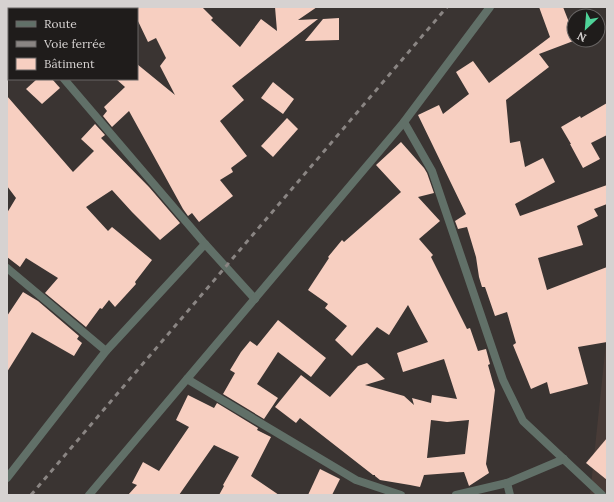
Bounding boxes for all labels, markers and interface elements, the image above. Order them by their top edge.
legend [8,8,138,80]
north arrow [566,8,606,48]
text: Route [44,16,77,31]
text: N [574,29,589,45]
text: Voie ferrée [43,36,106,51]
text: Bâtiment [44,56,95,71]

